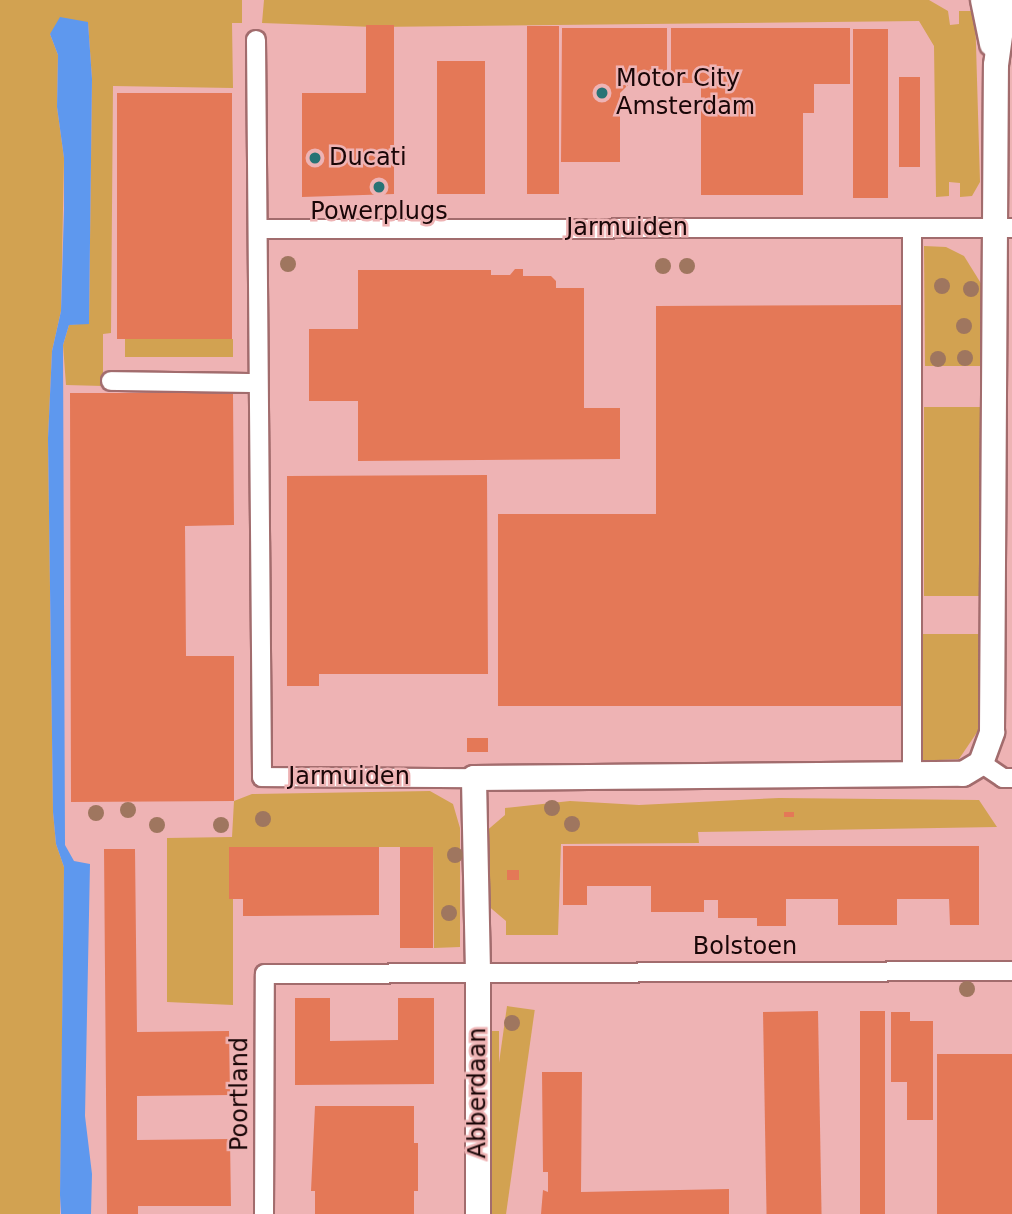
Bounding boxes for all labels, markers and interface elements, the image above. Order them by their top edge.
place label: Motor City Amsterdam [616,65,755,121]
marker: Motor City Amsterdam [594,85,610,101]
place label: Ducati [329,144,407,172]
marker: Ducati [307,150,323,166]
marker: Powerplugs [371,179,387,195]
place label: Powerplugs [310,198,448,226]
street label: Jarmuiden [566,214,688,242]
street label: Jarmuiden [288,763,410,791]
street label: Bolstoen [693,933,797,961]
street label: Abberdaan [464,1028,492,1158]
street label: Poortland [226,1037,254,1151]

